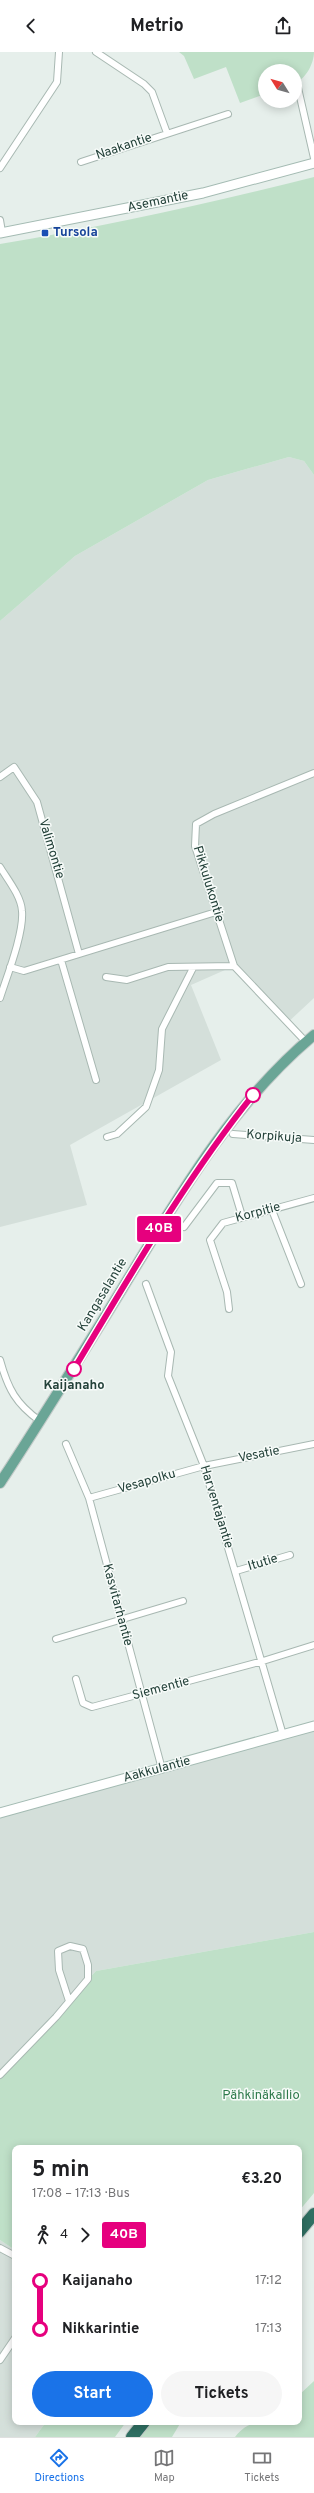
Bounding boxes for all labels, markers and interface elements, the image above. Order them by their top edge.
icon: back [20,15,42,37]
text: Metrio [130,15,184,38]
icon: share [272,15,294,37]
north arrow [258,64,302,108]
map controls [258,64,302,108]
street label: Naakantie [94,130,154,164]
street label: Asemantie [126,188,190,216]
place label: Tursola [53,225,98,241]
marker: Tursola [40,228,50,238]
street label: Valimontie [34,817,68,881]
street label: Pikkulukontie [189,844,227,924]
unlabelled marker [245,1087,261,1103]
street label: Korpikuja [246,1127,302,1147]
street label: Korpitie [234,1199,282,1227]
line badge: 40B [136,1216,182,1242]
text: 40B [145,1220,173,1237]
street label: Kangasalantie [75,1256,131,1334]
marker: Kaijanaho [66,1361,82,1377]
place label: Kaijanaho [43,1378,105,1394]
street label: Vesatie [237,1443,281,1467]
street label: Harventajantie [196,1463,236,1551]
street label: Vesapolku [116,1466,178,1498]
street label: Itutie [246,1551,280,1575]
street label: Kasvitarhantie [98,1562,136,1648]
street label: Siementie [131,1674,191,1704]
street label: Aakkulantie [122,1753,192,1787]
park label: Pähkinäkallio [222,2088,300,2104]
text: 5 min [32,2157,89,2184]
text: €3.20 [241,2170,282,2189]
text: 17:08 – 17:13 · Bus [32,2186,130,2202]
icon: walk [32,2224,54,2246]
icon: forward [74,2224,96,2246]
text: 40B [110,2226,138,2243]
text: 4 [60,2227,68,2243]
text: Kaijanaho [62,2272,133,2291]
text: 17:12 [255,2273,282,2289]
text: Nikkarintie [62,2320,139,2339]
text: 17:13 [255,2321,282,2337]
button: Start [32,2371,153,2417]
button: Tickets [161,2371,282,2417]
tab: Directions [34,2447,84,2485]
tab: Map [153,2447,175,2485]
tab: Tickets [244,2447,280,2485]

